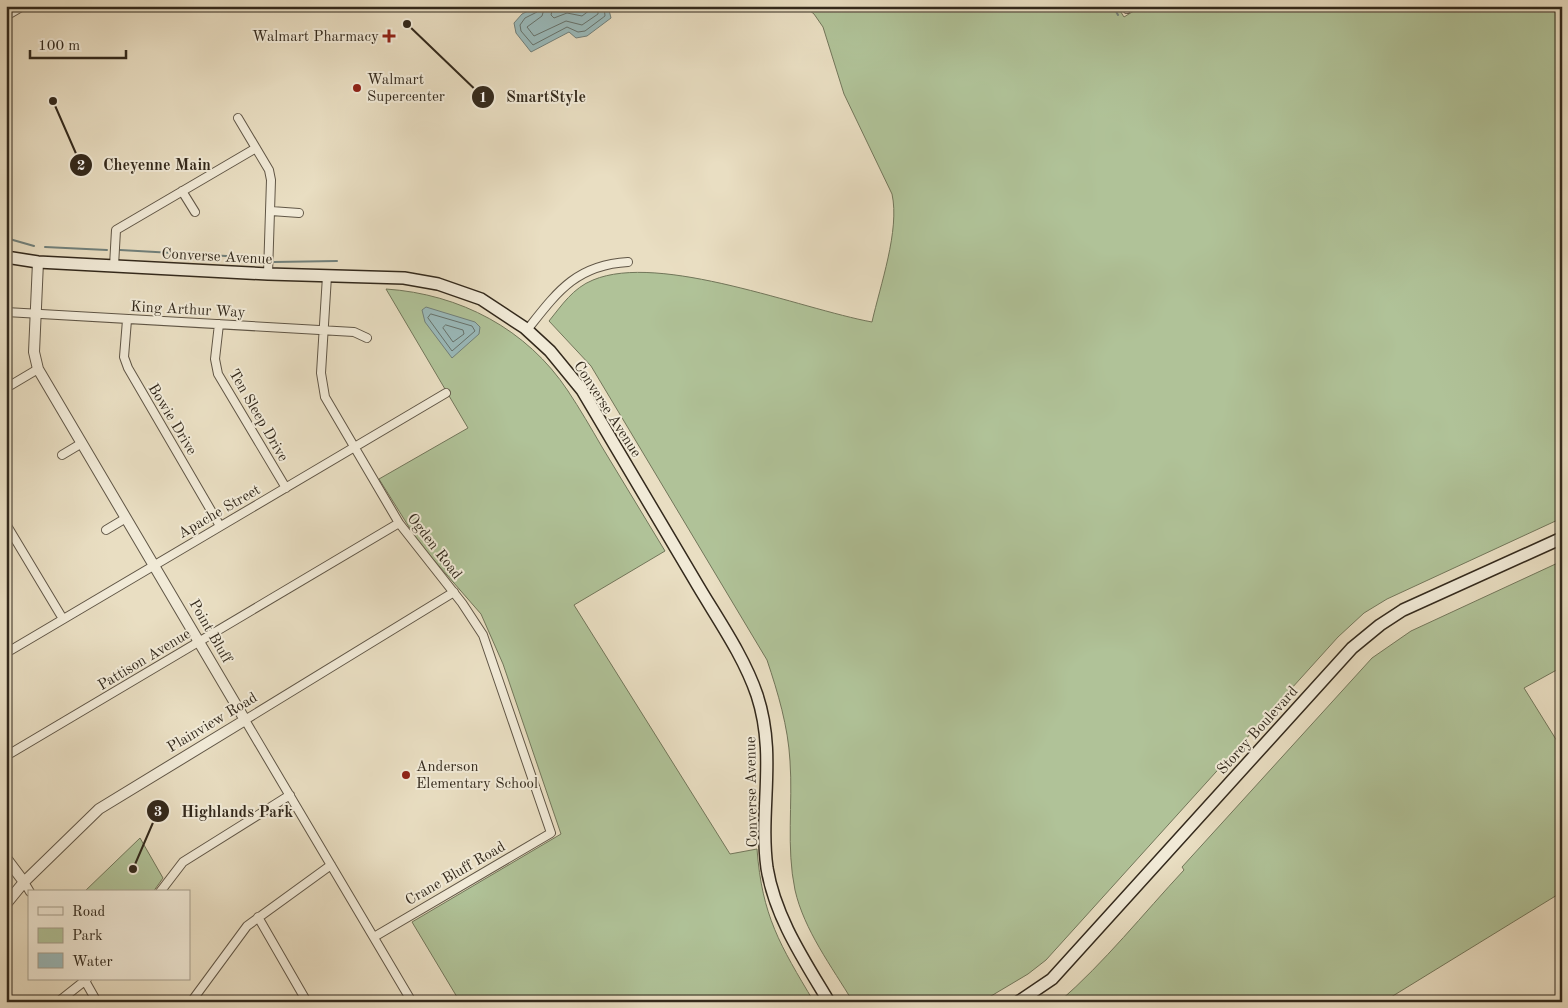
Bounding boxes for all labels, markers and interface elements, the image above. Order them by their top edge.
scale bar [30,28,126,60]
place label: Walmart Pharmacy [252,30,379,45]
marker: Walmart Pharmacy [383,30,395,42]
text: 100 m [38,39,80,54]
place label: Walmart Supercenter [367,73,445,105]
callout: SmartStyle [471,81,596,112]
marker: Walmart Supercenter [351,82,363,94]
text: SmartStyle [506,90,586,106]
text: 1 [479,91,487,106]
callout: Cheyenne Main [68,149,221,180]
text: Cheyenne Main [103,158,211,174]
text: 2 [77,159,85,174]
street label: Converse Avenue [161,247,273,268]
street label: King Arthur Way [130,300,246,321]
street label: Converse Avenue [570,359,643,461]
street label: Ten Sleep Drive [225,367,290,465]
street label: Bowie Drive [145,381,199,458]
street label: Apache Street [176,483,263,542]
street label: Ogden Road [404,511,464,583]
street label: Point Bluff [186,597,234,667]
street label: Pattison Avenue [96,627,194,694]
street label: Storey Boulevard [1215,684,1302,778]
street label: Plainview Road [165,691,260,756]
street label: Converse Avenue [744,736,761,848]
place label: Anderson Elementary School [416,760,538,792]
marker: Anderson Elementary School [400,769,412,781]
callout: Highlands Park [146,796,303,827]
text: 3 [154,805,162,820]
text: Highlands Park [181,805,293,821]
street label: Crane Bluff Road [403,840,508,909]
legend [28,890,190,980]
text: Road [72,905,106,920]
text: Park [72,929,103,944]
text: Water [72,955,113,970]

